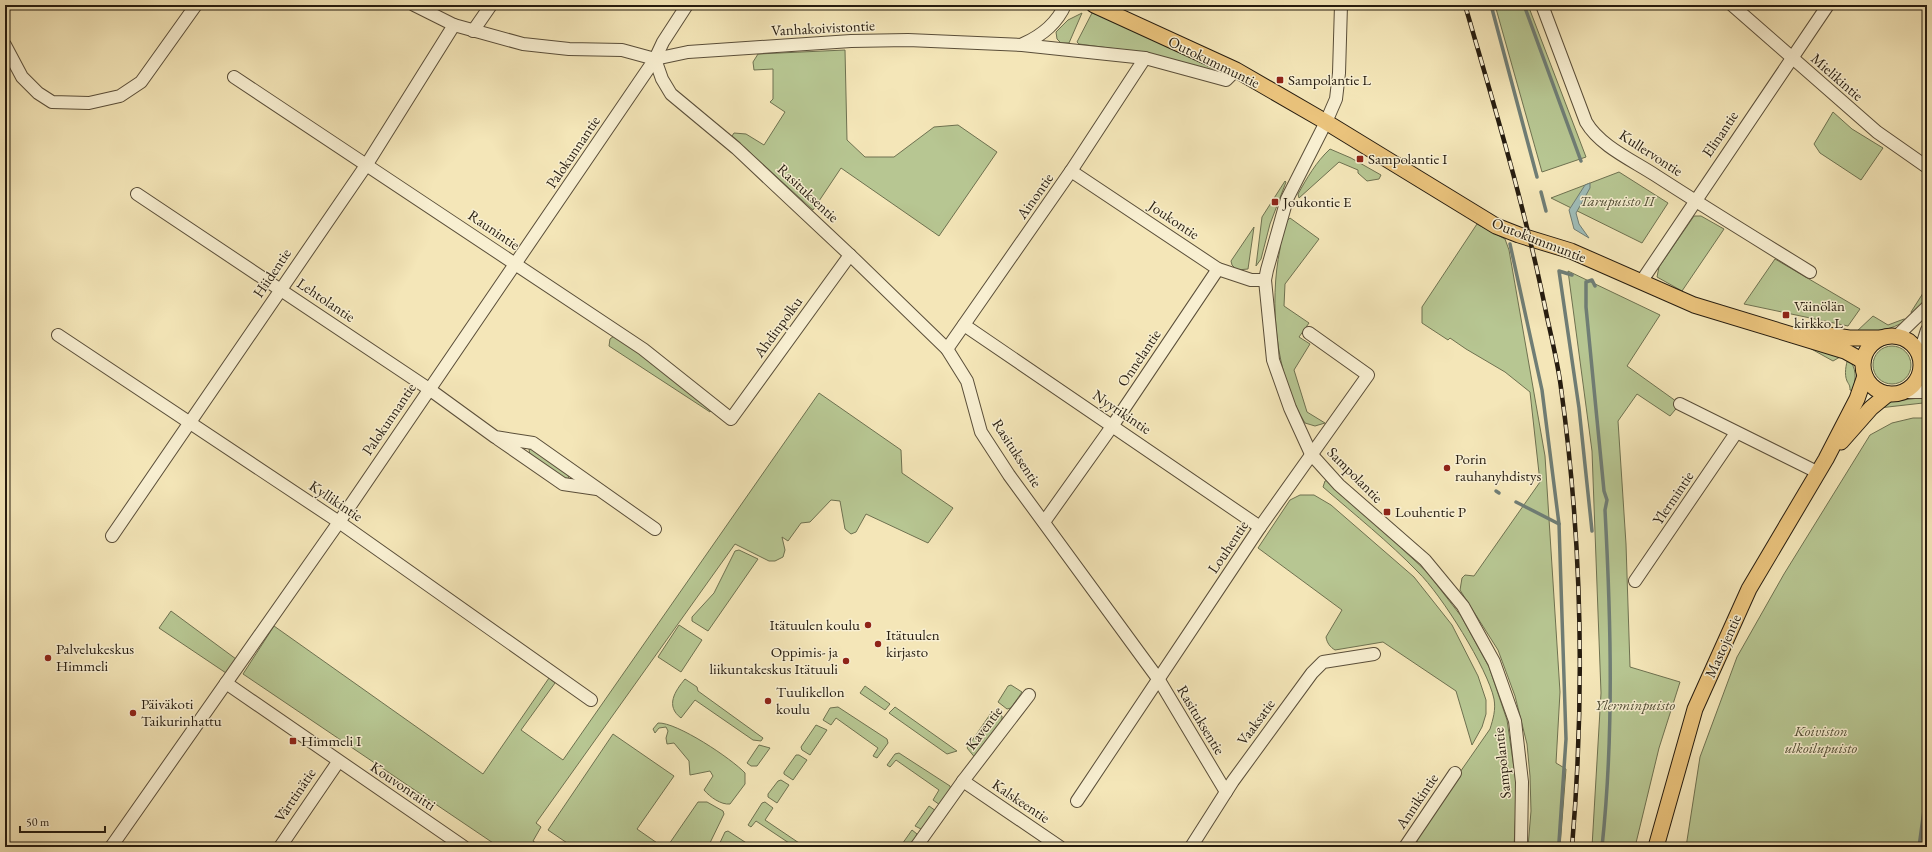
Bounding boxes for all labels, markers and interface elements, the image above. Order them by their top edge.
street label: Vanhakoivistontie [771,15,875,40]
street label: Outokummuntie [1165,31,1263,92]
street label: Mielikintie [1807,49,1868,105]
place label: Sampolantie L [1288,70,1371,89]
marker: Sampolantie L [1275,75,1285,85]
street label: Elinantie [1697,107,1742,161]
street label: Palokunnantie [541,112,604,192]
street label: Kullervontie [1616,125,1687,180]
place label: Sampolantie I [1368,149,1447,168]
marker: Sampolantie I [1355,154,1365,164]
street label: Rasituksentie [773,159,843,226]
street label: Ainontie [1011,169,1057,223]
park label: Tarupuisto II [1579,191,1656,210]
place label: Joukontie E [1281,192,1352,211]
street label: Joukontie [1144,195,1203,243]
marker: Joukontie E [1270,197,1280,207]
street label: Raunintie [465,205,524,254]
street label: Outokummuntie [1489,213,1589,266]
street label: Hiidentie [248,244,295,301]
street label: Lehtolantie [294,273,359,326]
street label: Ahdinpolku [749,292,806,362]
place label: Väinölän kirkko L [1794,296,1845,332]
marker: Väinölän kirkko L [1781,310,1791,320]
street label: Onnelantie [1113,325,1165,390]
street label: Palokunnantie [357,379,420,459]
street label: Nyyrikintie [1089,385,1155,438]
street label: Rasituksentie [988,415,1047,491]
street label: Sampolantie [1323,443,1387,507]
place label: Porin rauhanyhdistys [1455,449,1542,485]
marker: Porin rauhanyhdistys [1442,463,1452,473]
street label: Ylermintie [1648,467,1697,528]
street label: Kyllikintie [306,476,367,525]
place label: Louhentie P [1395,502,1466,521]
marker: Louhentie P [1382,507,1392,517]
street label: Louhentie [1203,516,1252,577]
street label: Mastojentie [1700,611,1745,681]
place label: Itätuulen koulu [769,615,860,634]
marker: Itätuulen koulu [863,620,873,630]
place label: Itätuulen kirjasto [886,625,940,661]
place label: Palvelukeskus Himmeli [56,639,134,675]
marker: Itätuulen kirjasto [873,639,883,649]
place label: Oppimis- ja liikuntakeskus Itätuuli [709,642,838,678]
marker: Palvelukeskus Himmeli [43,653,53,663]
marker: Oppimis- ja liikuntakeskus Itätuuli [841,656,851,666]
place label: Tuulikellon koulu [776,682,845,718]
street label: Rasituksentie [1173,682,1230,758]
place label: Päiväkoti Taikurinhattu [141,694,222,730]
street label: Vaaksatie [1232,695,1279,749]
park label: Ylerminpuisto [1595,695,1676,714]
marker: Tuulikellon koulu [763,696,773,706]
street label: Kaventie [961,702,1006,753]
marker: Päiväkoti Taikurinhattu [128,708,138,718]
park label: Koiviston ulkoilupuisto [1785,721,1858,757]
street label: Sampolantie [1488,726,1515,800]
place label: Himmeli I [301,731,361,750]
marker: Himmeli I [288,736,298,746]
street label: Kouvonraitti [367,757,440,815]
street label: Värttinätie [270,764,320,825]
street label: Annikintie [1391,769,1442,833]
street label: Kalskeentie [989,774,1054,827]
scale bar [20,808,105,834]
text: 50 m [26,814,50,830]

